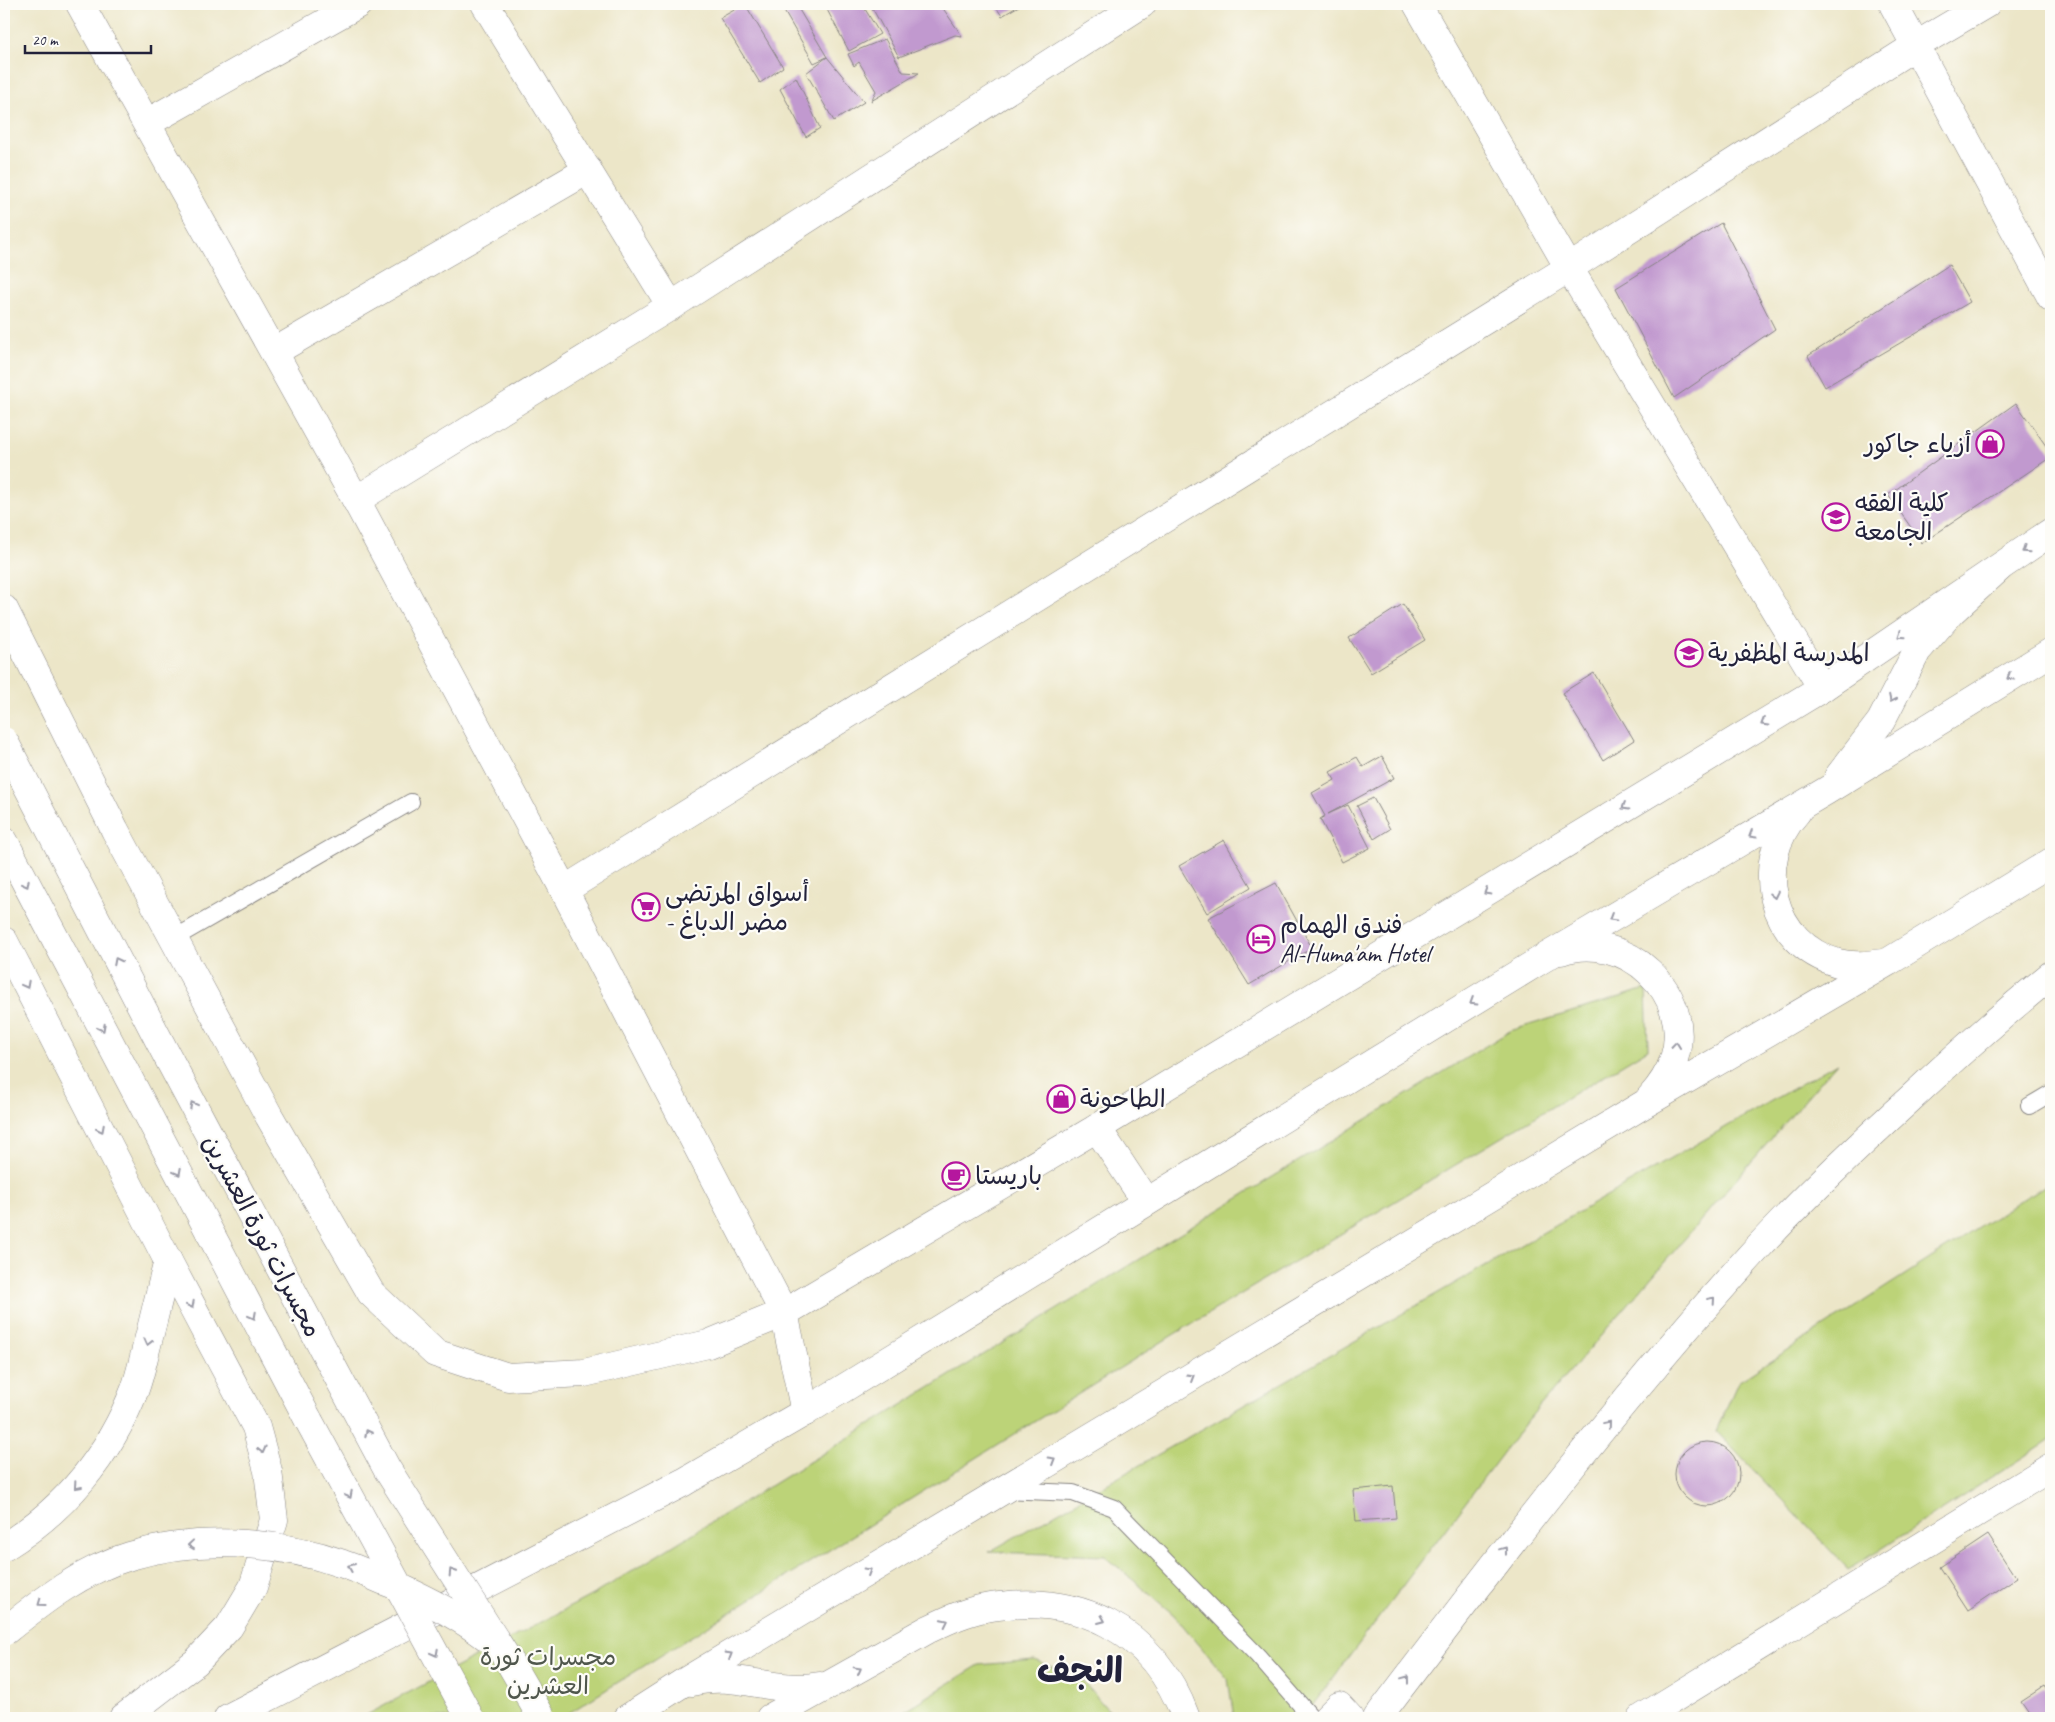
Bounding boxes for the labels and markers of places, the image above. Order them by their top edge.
place label: أزياء جاكور [1863,428,1971,460]
shop icon: أزياء جاكور [1975,429,2005,459]
place label: كلية الفقه الجامعة [1855,487,1949,548]
school or university icon: كلية الفقه الجامعة [1821,502,1851,532]
place label: المدرسة المظفرية [1708,637,1870,669]
school or university icon: المدرسة المظفرية [1674,638,1704,668]
place label: أسواق المرتضى - مضر الدباغ [665,877,809,939]
supermarket icon: أسواق المرتضى - مضر الدباغ [631,892,661,922]
place label: فندق الهمام Al-Huma'am Hotel [1280,909,1434,970]
hotel icon: فندق الهمام Al-Huma'am Hotel [1246,924,1276,954]
place label: الطاحونة [1080,1083,1166,1115]
shop icon: الطاحونة [1046,1084,1076,1114]
place label: باريستا [975,1160,1042,1192]
cafe icon: باريستا [941,1161,971,1191]

